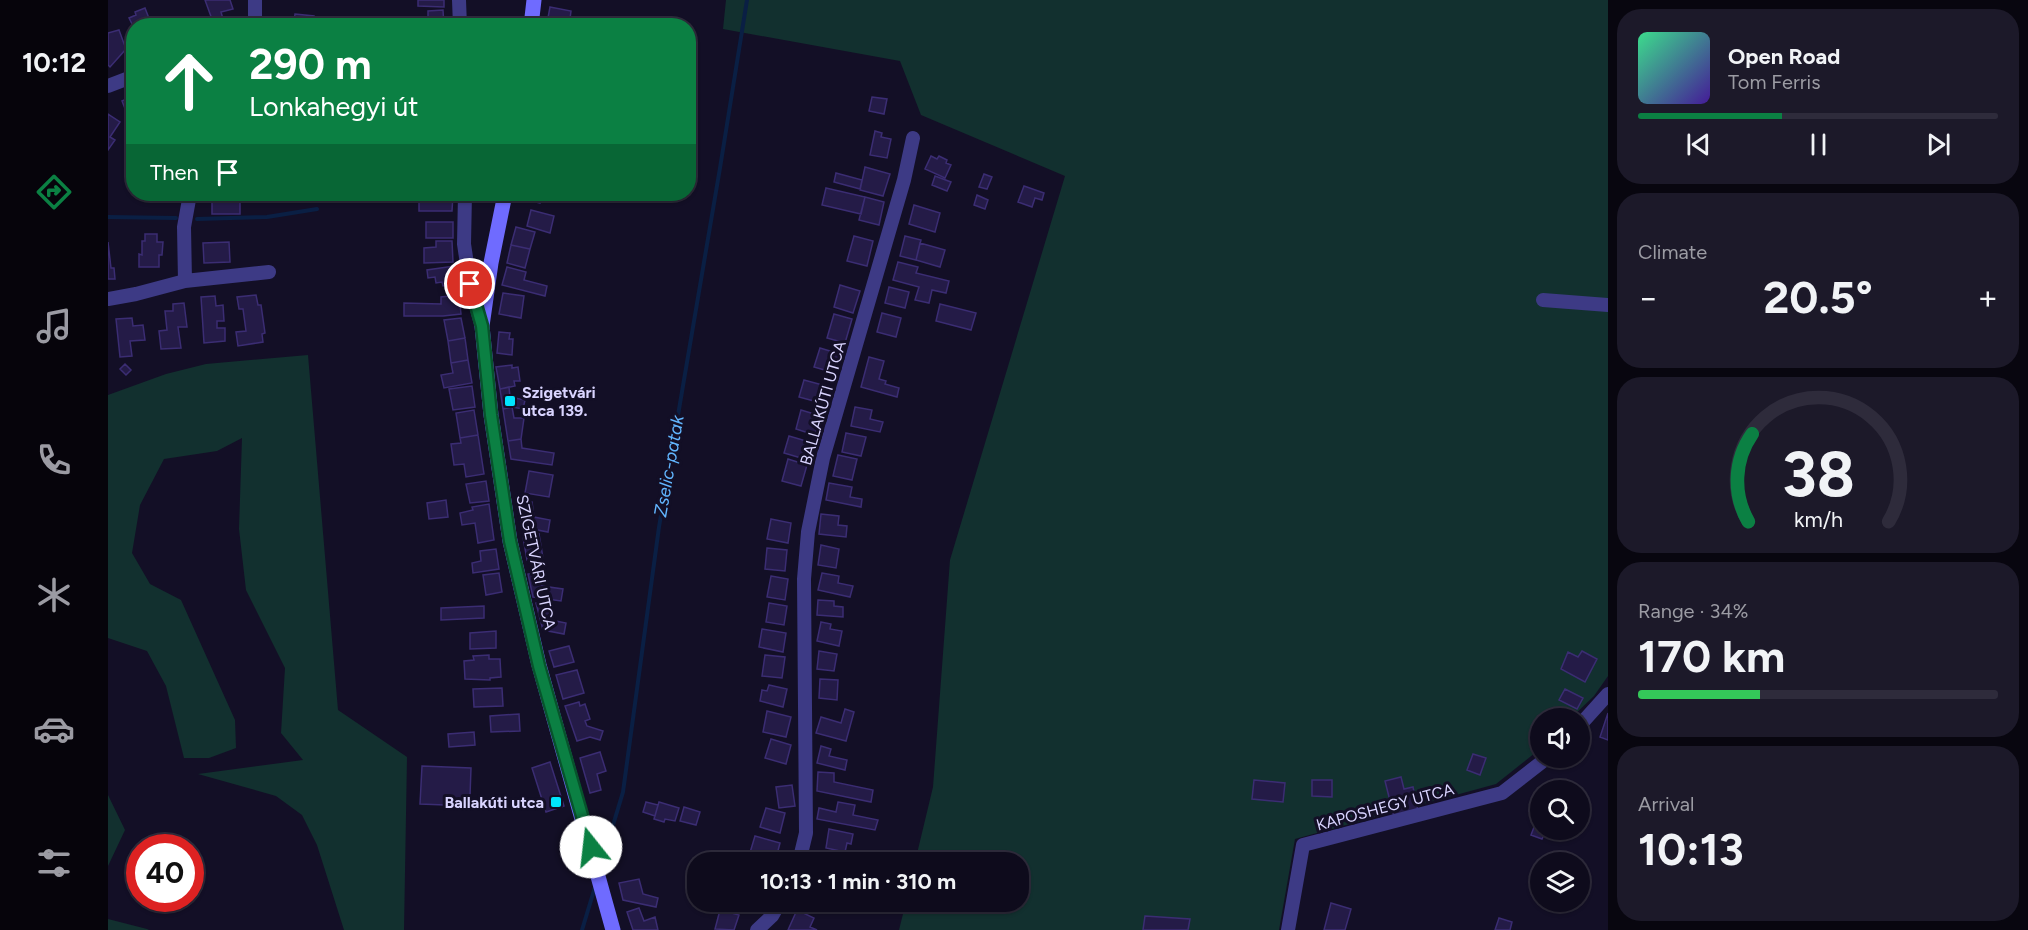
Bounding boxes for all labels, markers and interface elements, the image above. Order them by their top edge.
text: 290 m [249,39,372,90]
icon: ahead [150,42,228,120]
text: Open Road [1728,43,1840,70]
text: 10:12 [22,46,86,79]
text: Tom Ferris [1728,70,1821,94]
text: Lonkahegyi út [249,90,418,123]
icon: previous [1682,128,1715,161]
icon: pause [1802,128,1835,161]
icon: next [1922,128,1955,161]
icon: arrive [211,156,244,189]
text: Then [150,159,199,186]
icon: directions [33,171,75,213]
text: Climate [1638,240,1707,264]
pin [444,258,495,309]
icon: arrive [453,267,486,300]
text: 20.5° [1763,270,1873,324]
text: − [1638,278,1659,317]
text: + [1977,278,1998,317]
icon: music [33,305,75,347]
street label: BALLAKÚTI UTCA [796,338,850,467]
place label: Szigetvári utca 139. [522,383,596,420]
marker: Szigetvári utca 139. [503,394,517,408]
water label: Zselic-patak [649,412,689,519]
text: 38 [1782,437,1854,512]
icon: phone [33,439,75,481]
street label: SZIGETVÁRI UTCA [512,493,560,631]
text: km/h [1794,507,1842,532]
icon: climate [33,574,75,616]
text: Range · 34% [1638,599,1749,623]
text: 170 km [1638,629,1785,683]
icon: car [33,708,75,750]
map controls [1530,708,1590,912]
button: sound [1530,708,1590,768]
street label: KAPOSHEGY UTCA [1314,779,1456,835]
button: search [1530,780,1590,840]
text: Arrival [1638,792,1694,816]
place label: Ballakúti utca [445,793,544,812]
marker: Ballakúti utca [549,795,563,809]
position arrow [559,815,623,879]
text: 10:13 [1638,822,1744,876]
speed limit sign: 40 [126,834,204,912]
icon: filters [33,842,75,884]
button: layers [1530,852,1590,912]
text: 10:13 · 1 min · 310 m [760,868,956,895]

